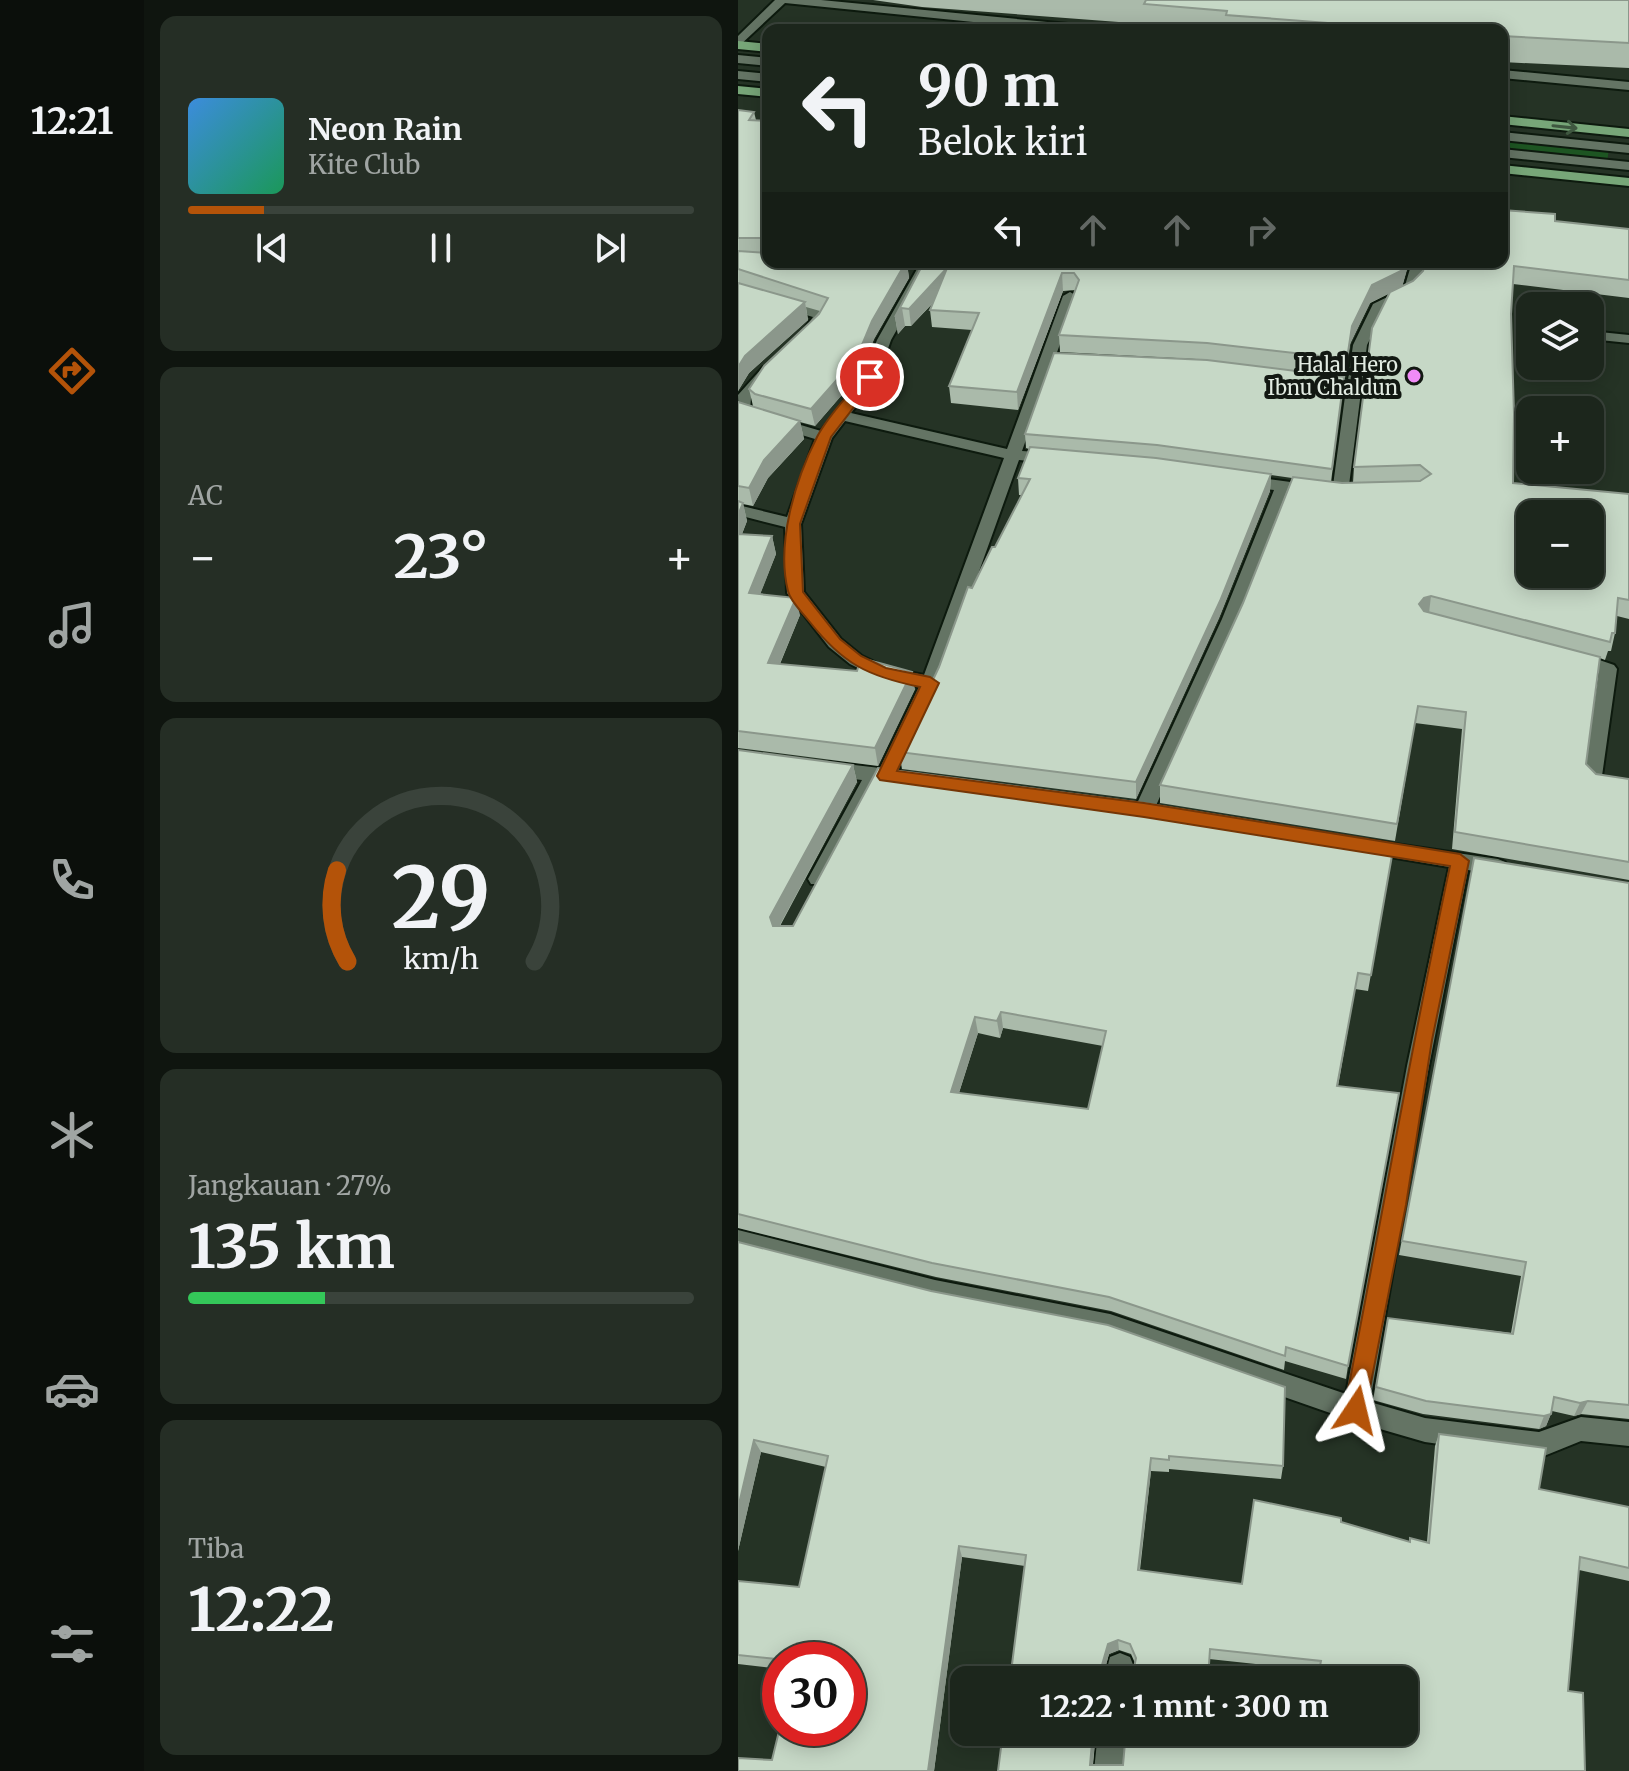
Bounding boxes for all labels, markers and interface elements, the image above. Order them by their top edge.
text: 90 m [918,51,1059,121]
icon: left [786,56,890,160]
text: 12:21 [30,99,114,144]
text: Neon Rain [308,110,462,148]
one-way arrow [1552,119,1578,134]
text: Belok kiri [918,120,1087,165]
text: Kite Club [308,148,420,181]
icon: left [987,208,1031,252]
icon: ahead [1071,208,1115,252]
icon: ahead [1155,208,1199,252]
icon: right [1239,208,1283,252]
icon: previous [250,226,294,270]
icon: pause [419,226,463,270]
icon: next [588,226,632,270]
map controls [1516,292,1604,588]
button: layers [1516,292,1604,380]
icon: directions [44,343,100,399]
pin [836,343,904,411]
place label: Halal Hero Ibnu Chaldun [1267,352,1398,400]
icon: arrive [848,355,892,399]
marker: Halal Hero Ibnu Chaldun [1405,367,1423,385]
button: + [1516,396,1604,484]
text: AC [188,479,223,512]
button: − [1516,500,1604,588]
text: 23° [393,519,489,594]
text: − [188,530,217,585]
text: + [665,530,694,585]
icon: music [44,597,100,653]
text: 29 [392,845,490,950]
icon: phone [44,852,100,908]
text: km/h [403,941,479,977]
icon: climate [44,1107,100,1163]
text: Jangkauan · 27% [188,1169,392,1202]
text: 135 km [188,1209,395,1284]
icon: car [44,1361,100,1417]
position arrow [1314,1368,1398,1452]
text: Tiba [188,1532,244,1565]
text: 12:22 [188,1572,335,1647]
icon: filters [44,1616,100,1672]
speed limit sign: 30 [762,1642,866,1746]
text: 12:22 · 1 mnt · 300 m [1039,1687,1329,1725]

